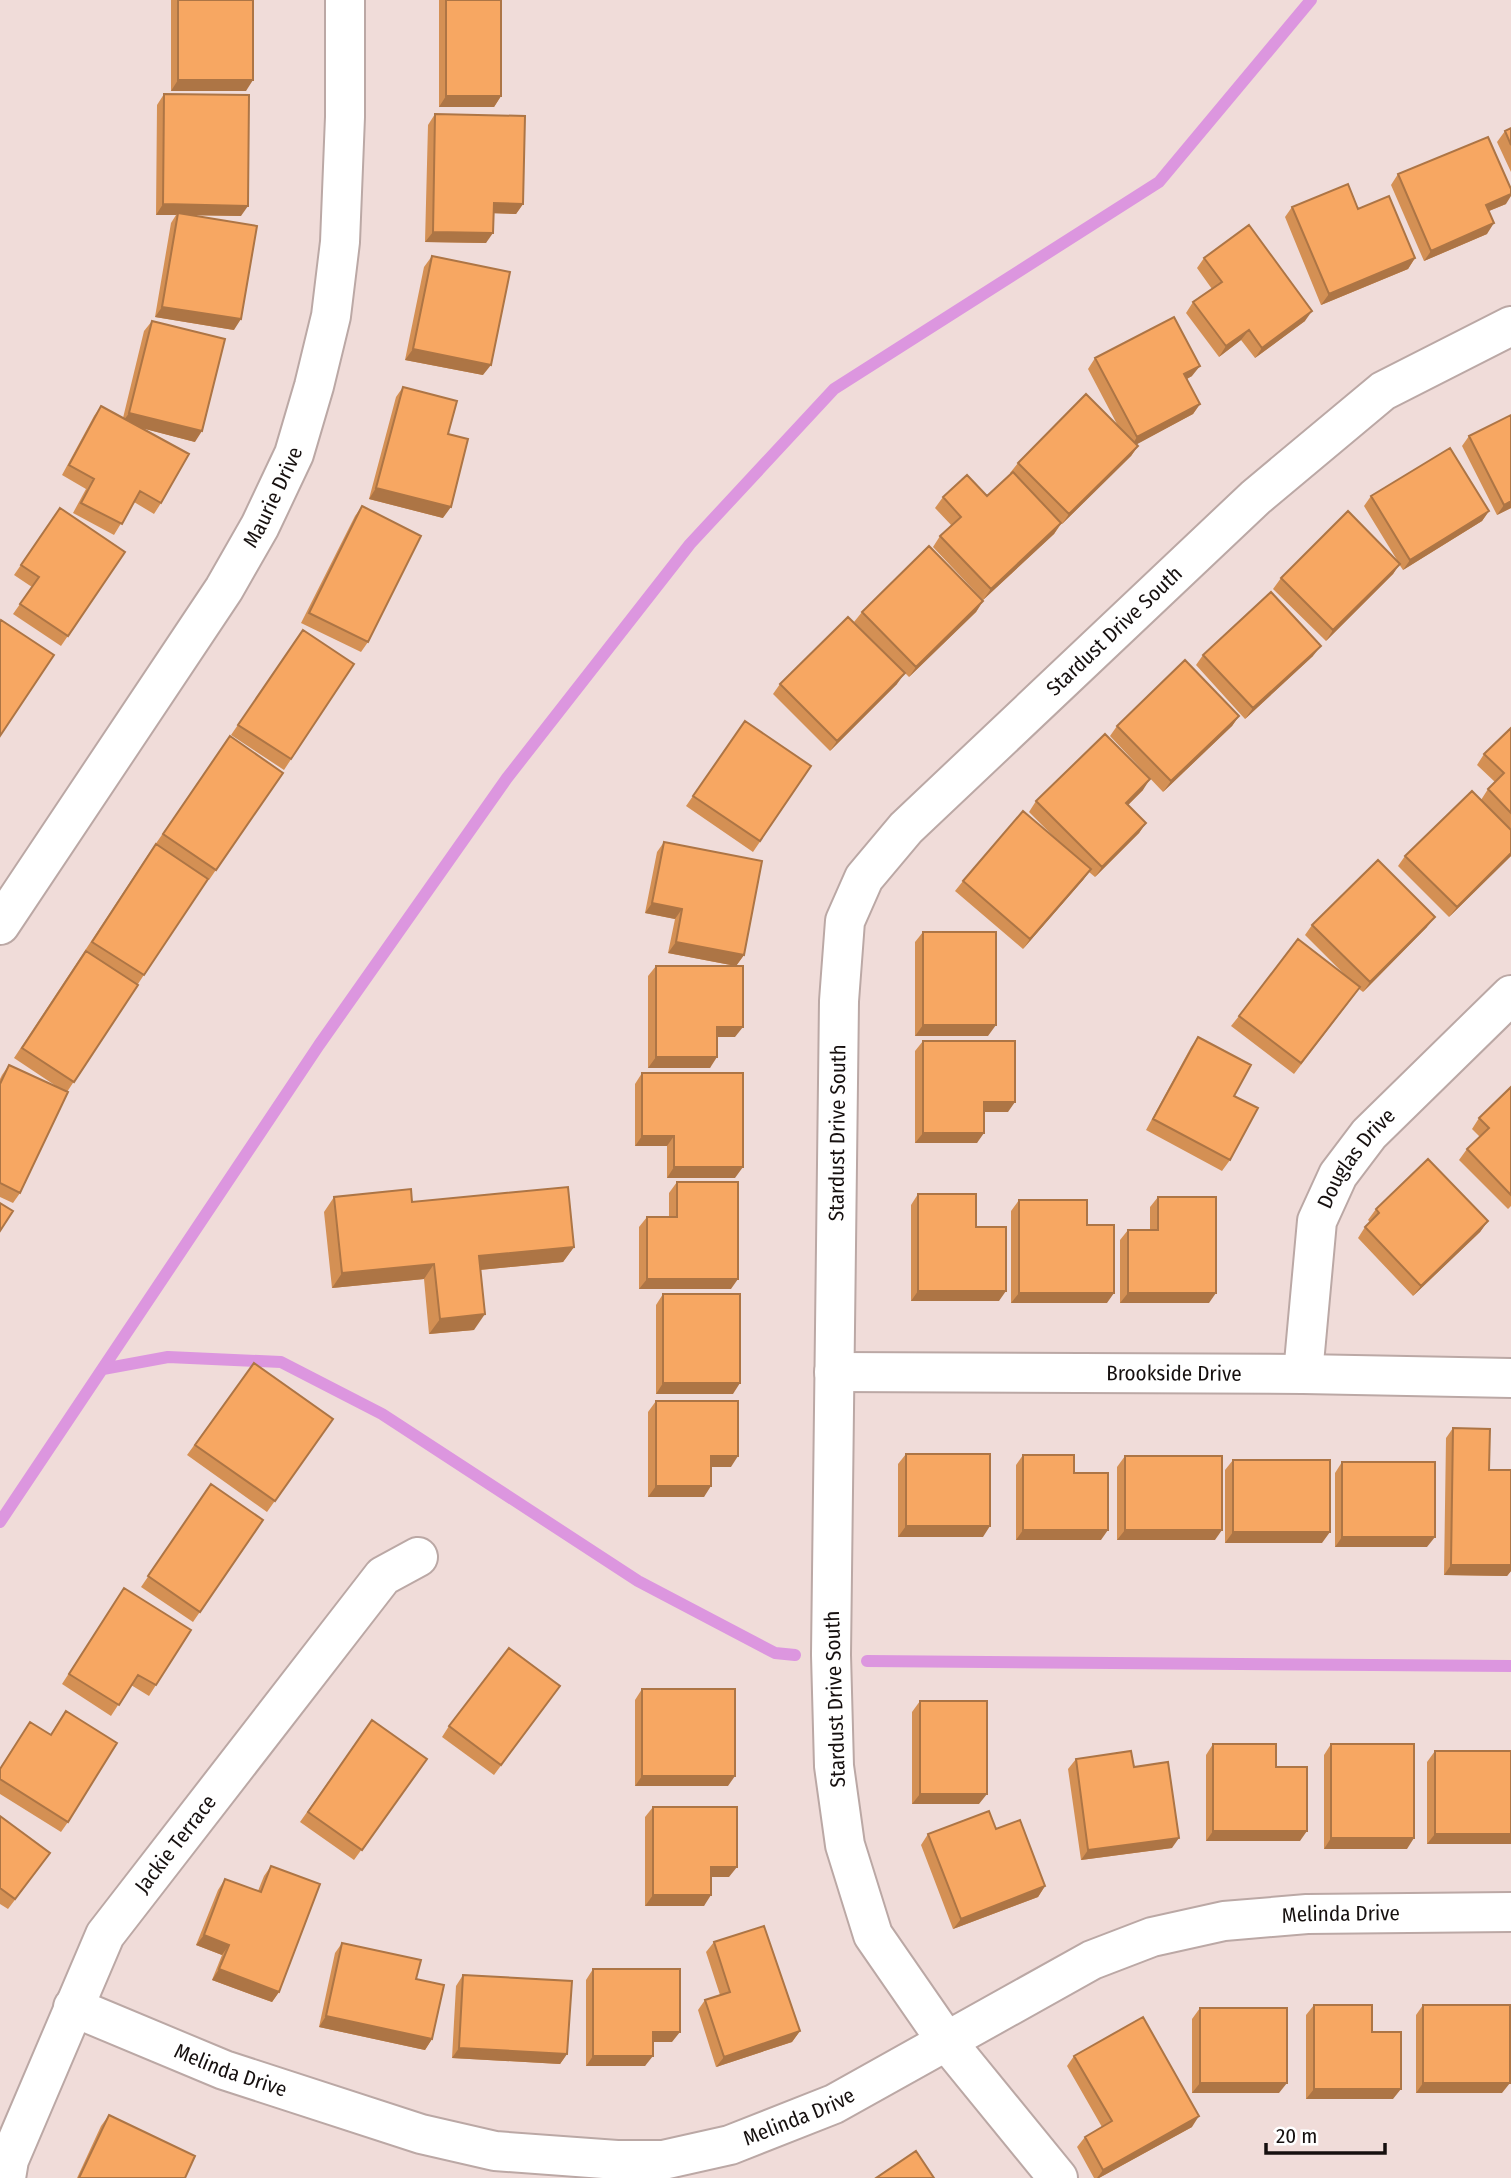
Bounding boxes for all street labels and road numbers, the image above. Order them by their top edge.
street label: Maurie Drive [237,444,308,552]
street label: Stardust Drive South [1041,561,1188,701]
street label: Stardust Drive South [823,1044,851,1221]
street label: Douglas Drive [1312,1103,1401,1212]
street label: Brookside Drive [1106,1360,1242,1387]
street label: Stardust Drive South [819,1610,851,1788]
street label: Jackie Terrace [129,1789,222,1898]
street label: Melinda Drive [1281,1900,1400,1929]
street label: Melinda Drive [170,2038,290,2103]
street label: Melinda Drive [739,2082,859,2152]

